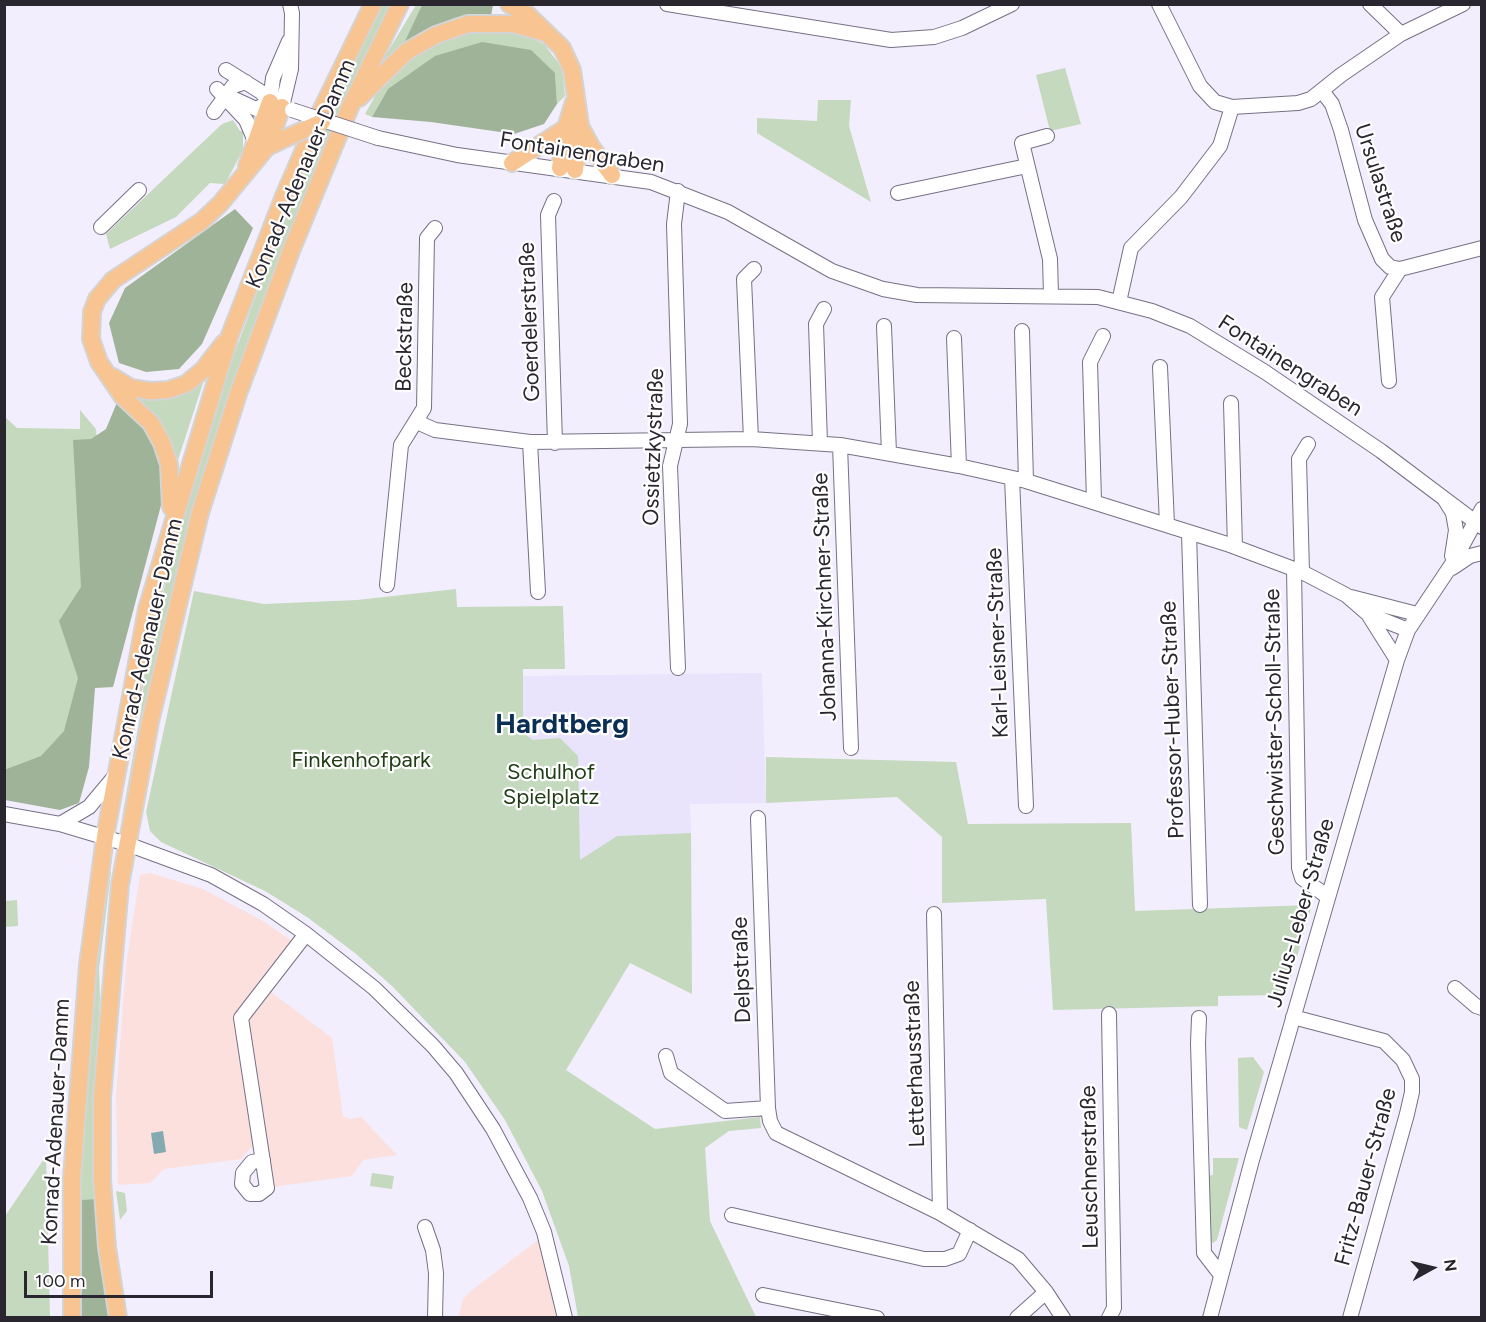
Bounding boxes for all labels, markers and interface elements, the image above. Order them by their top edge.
street label: Konrad-Adenauer-Damm [241,55,361,293]
street label: Ursulastraße [1348,120,1412,246]
street label: Fontainengraben [498,127,666,179]
street label: Goerdelerstraße [514,242,546,402]
street label: Beckstraße [391,282,419,392]
street label: Fontainengraben [1213,310,1367,422]
street label: Ossietzkystraße [638,368,670,526]
street label: Johanna-Kirchner-Straße [807,472,843,722]
street label: Konrad-Adenauer-Damm [107,516,189,762]
street label: Karl-Leisner-Straße [981,547,1015,739]
street label: Geschwister-Scholl-Straße [1259,588,1291,856]
street label: Professor-Huber-Straße [1156,601,1190,839]
district label: Hardtberg [495,708,629,742]
park label: Finkenhofpark [291,748,431,774]
park label: Schulhof Spielplatz [503,760,599,812]
street label: Julius-Leber-Straße [1261,816,1341,1010]
street label: Delpstraße [727,916,757,1024]
street label: Letterhausstraße [899,980,931,1148]
street label: Konrad-Adenauer-Damm [36,998,76,1246]
street label: Leuschnerstraße [1075,1085,1105,1249]
street label: Fritz-Bauer-Straße [1330,1085,1402,1269]
north arrow [1402,1238,1462,1298]
text: N [1440,1258,1461,1273]
scale bar [27,1259,216,1297]
text: 100 m [35,1270,85,1292]

